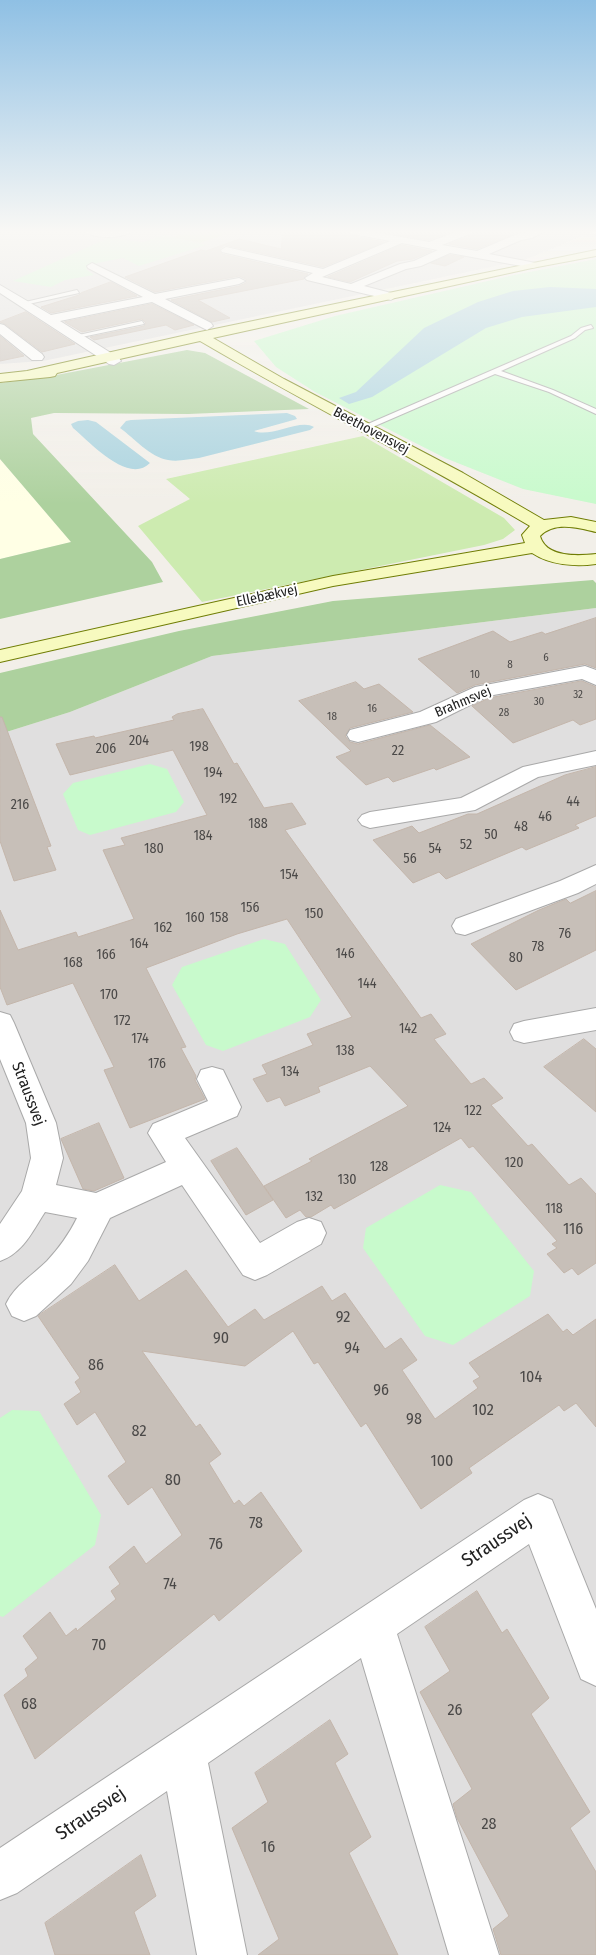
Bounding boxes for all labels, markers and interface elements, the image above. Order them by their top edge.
street label: Beethovensvej [330,404,412,458]
street label: Ellebækvej [235,581,299,611]
house number: 6 [543,651,549,665]
house number: 8 [507,658,513,672]
house number: 10 [470,668,480,682]
street label: Brahmsvej [432,683,494,721]
house number: 32 [573,688,583,702]
house number: 30 [534,695,544,709]
house number: 16 [367,702,377,716]
house number: 28 [499,706,509,720]
house number: 18 [327,710,337,724]
house number: 204 [129,733,149,749]
house number: 198 [189,739,209,755]
house number: 206 [96,741,116,757]
house number: 22 [392,743,404,759]
house number: 194 [204,765,222,781]
house number: 192 [219,791,237,807]
house number: 44 [566,794,580,810]
house number: 216 [11,797,29,813]
house number: 46 [538,809,552,825]
house number: 188 [248,816,268,832]
house number: 48 [514,819,528,835]
house number: 50 [484,827,498,843]
house number: 184 [193,828,213,844]
house number: 52 [460,837,472,853]
house number: 180 [144,841,164,857]
house number: 54 [428,841,442,857]
house number: 56 [403,851,417,867]
house number: 154 [280,867,298,883]
house number: 156 [241,900,259,916]
house number: 150 [304,906,324,922]
house number: 160 [185,910,205,926]
house number: 158 [210,910,228,926]
house number: 162 [154,920,172,936]
house number: 76 [559,926,571,942]
house number: 164 [129,936,149,952]
house number: 78 [532,939,544,955]
house number: 146 [335,946,355,962]
house number: 166 [96,947,116,963]
house number: 80 [509,950,523,966]
house number: 168 [63,955,83,971]
house number: 144 [357,976,377,992]
house number: 170 [100,987,118,1003]
house number: 172 [113,1013,131,1029]
house number: 142 [399,1021,417,1037]
house number: 174 [131,1031,149,1047]
house number: 138 [336,1043,354,1059]
house number: 176 [148,1056,166,1072]
street label: Straussvej [7,1059,49,1129]
house number: 134 [281,1064,299,1080]
house number: 122 [464,1103,482,1119]
house number: 124 [433,1120,451,1136]
house number: 120 [505,1155,523,1171]
house number: 128 [370,1159,388,1175]
house number: 130 [337,1172,357,1188]
house number: 132 [305,1189,323,1205]
house number: 118 [545,1201,563,1217]
house number: 116 [563,1220,583,1240]
house number: 92 [336,1308,350,1328]
house number: 90 [213,1329,229,1349]
house number: 94 [344,1339,360,1359]
house number: 86 [88,1356,104,1376]
house number: 104 [520,1368,542,1388]
house number: 96 [373,1381,389,1401]
house number: 102 [472,1401,494,1421]
house number: 98 [406,1410,422,1430]
house number: 82 [132,1422,146,1442]
house number: 100 [431,1452,453,1472]
house number: 80 [165,1471,181,1491]
street label: Straussvej [458,1509,536,1573]
house number: 78 [249,1514,263,1534]
house number: 76 [209,1535,223,1555]
house number: 74 [163,1575,177,1595]
house number: 70 [92,1636,106,1656]
house number: 68 [21,1695,37,1715]
house number: 26 [448,1701,462,1721]
street label: Straussvej [52,1782,130,1846]
house number: 28 [481,1815,497,1835]
house number: 16 [261,1838,275,1858]

